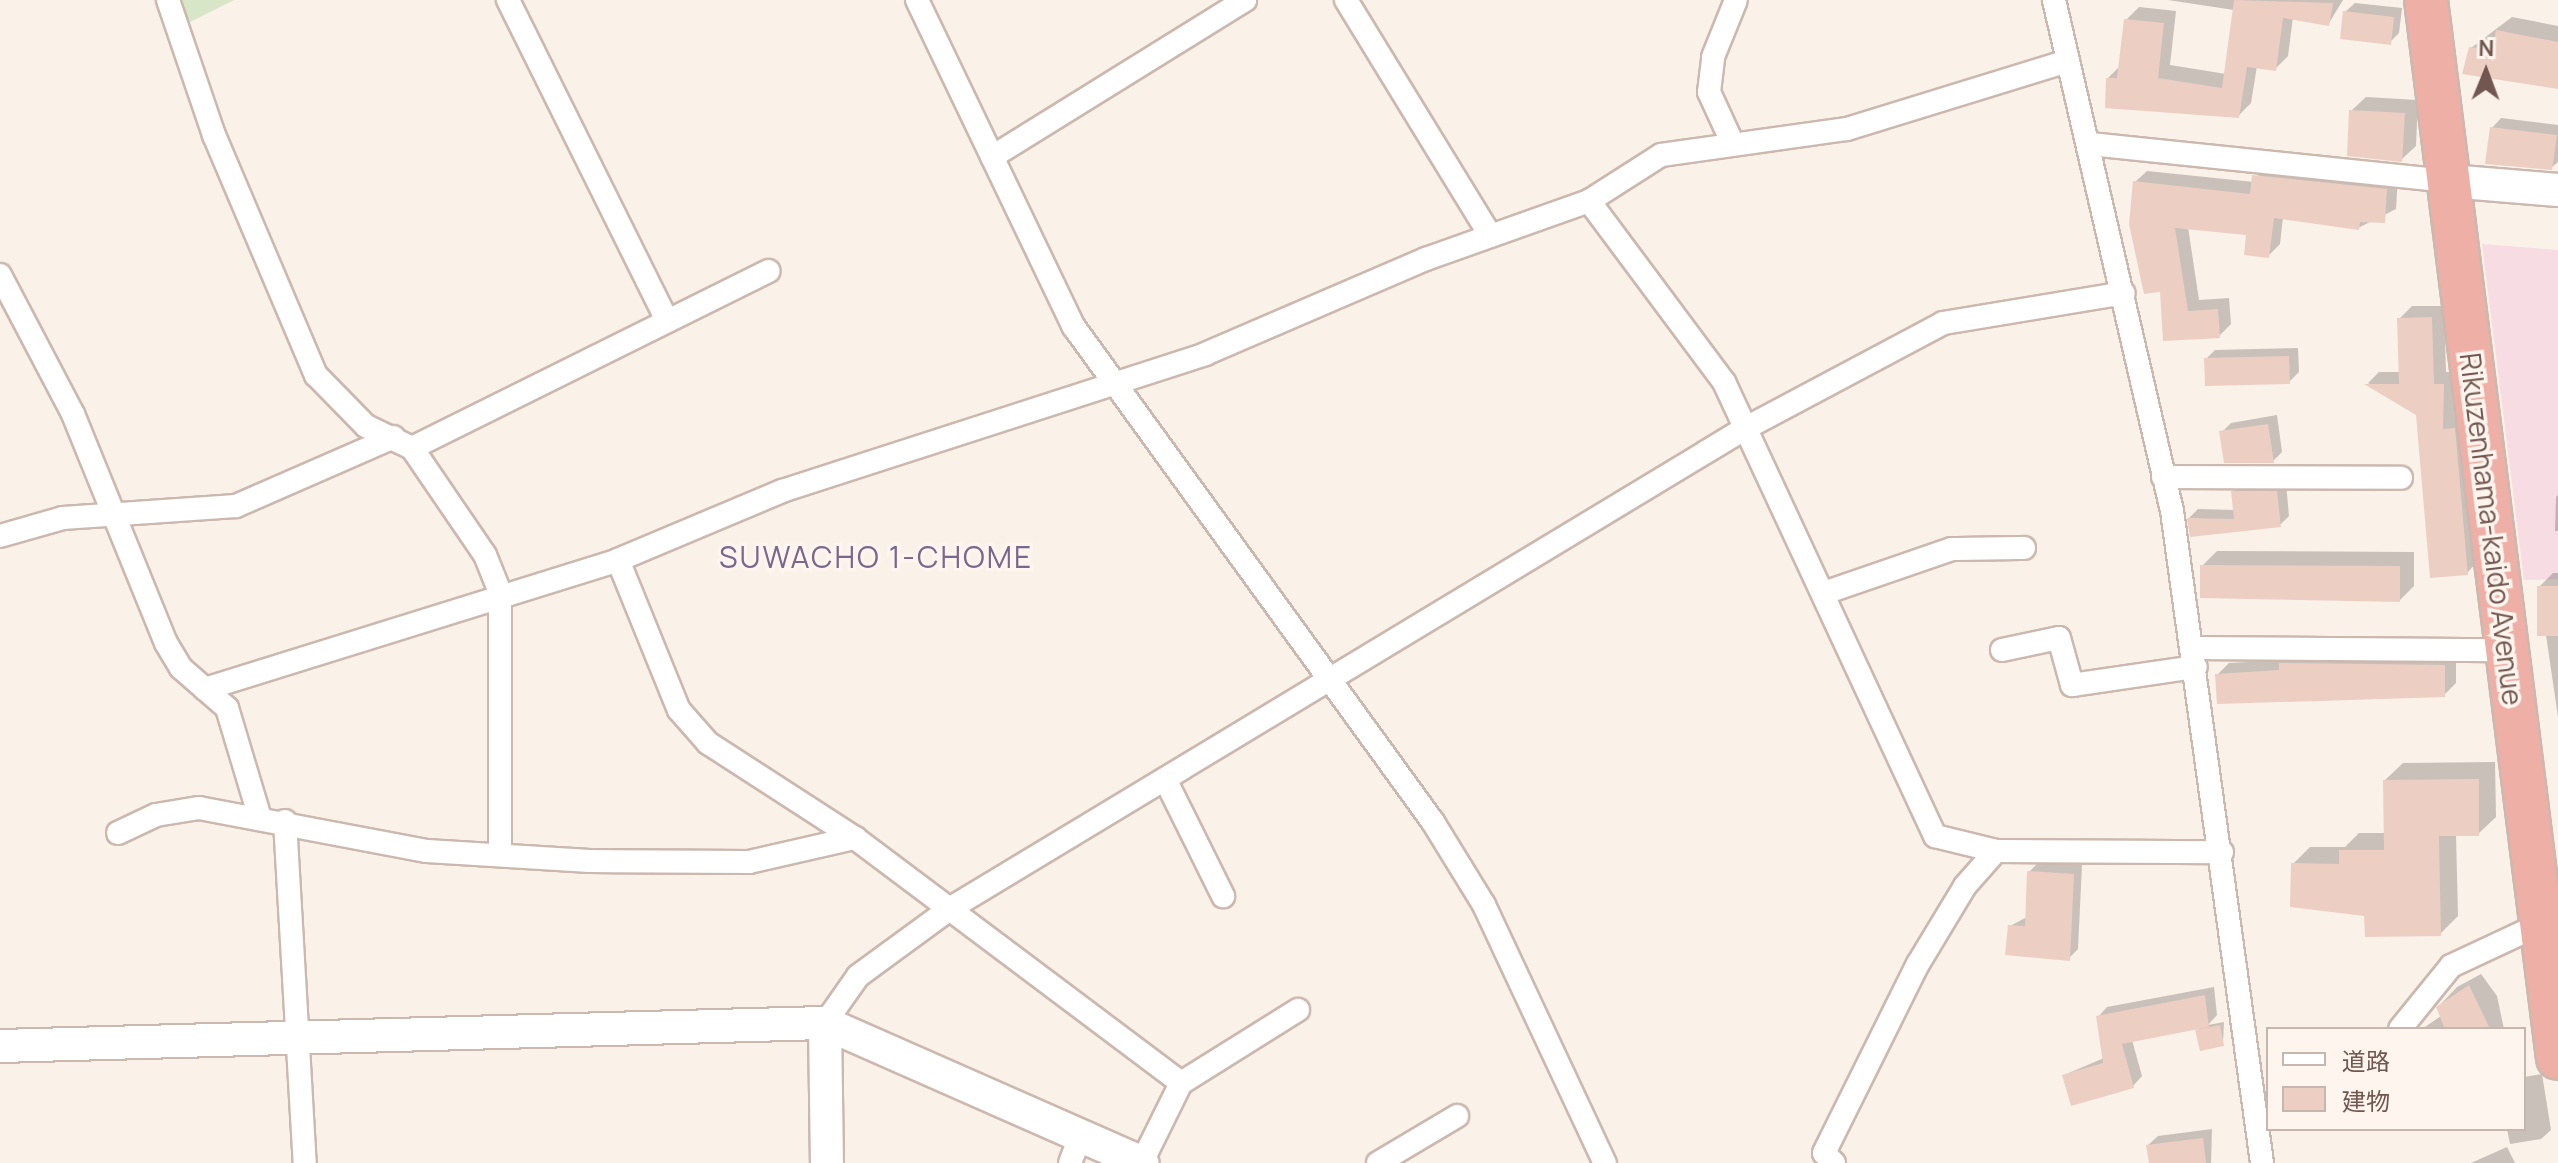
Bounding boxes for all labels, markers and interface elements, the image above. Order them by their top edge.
north arrow [2446,32,2526,112]
text: N [2478,33,2495,63]
street label: Rikuzenhama-kaido Avenue [2454,351,2530,707]
district label: SUWACHO 1-CHOME [719,539,1033,575]
legend [2266,1027,2526,1131]
text: 道路 [2342,1044,2390,1077]
text: 建物 [2342,1084,2390,1117]

